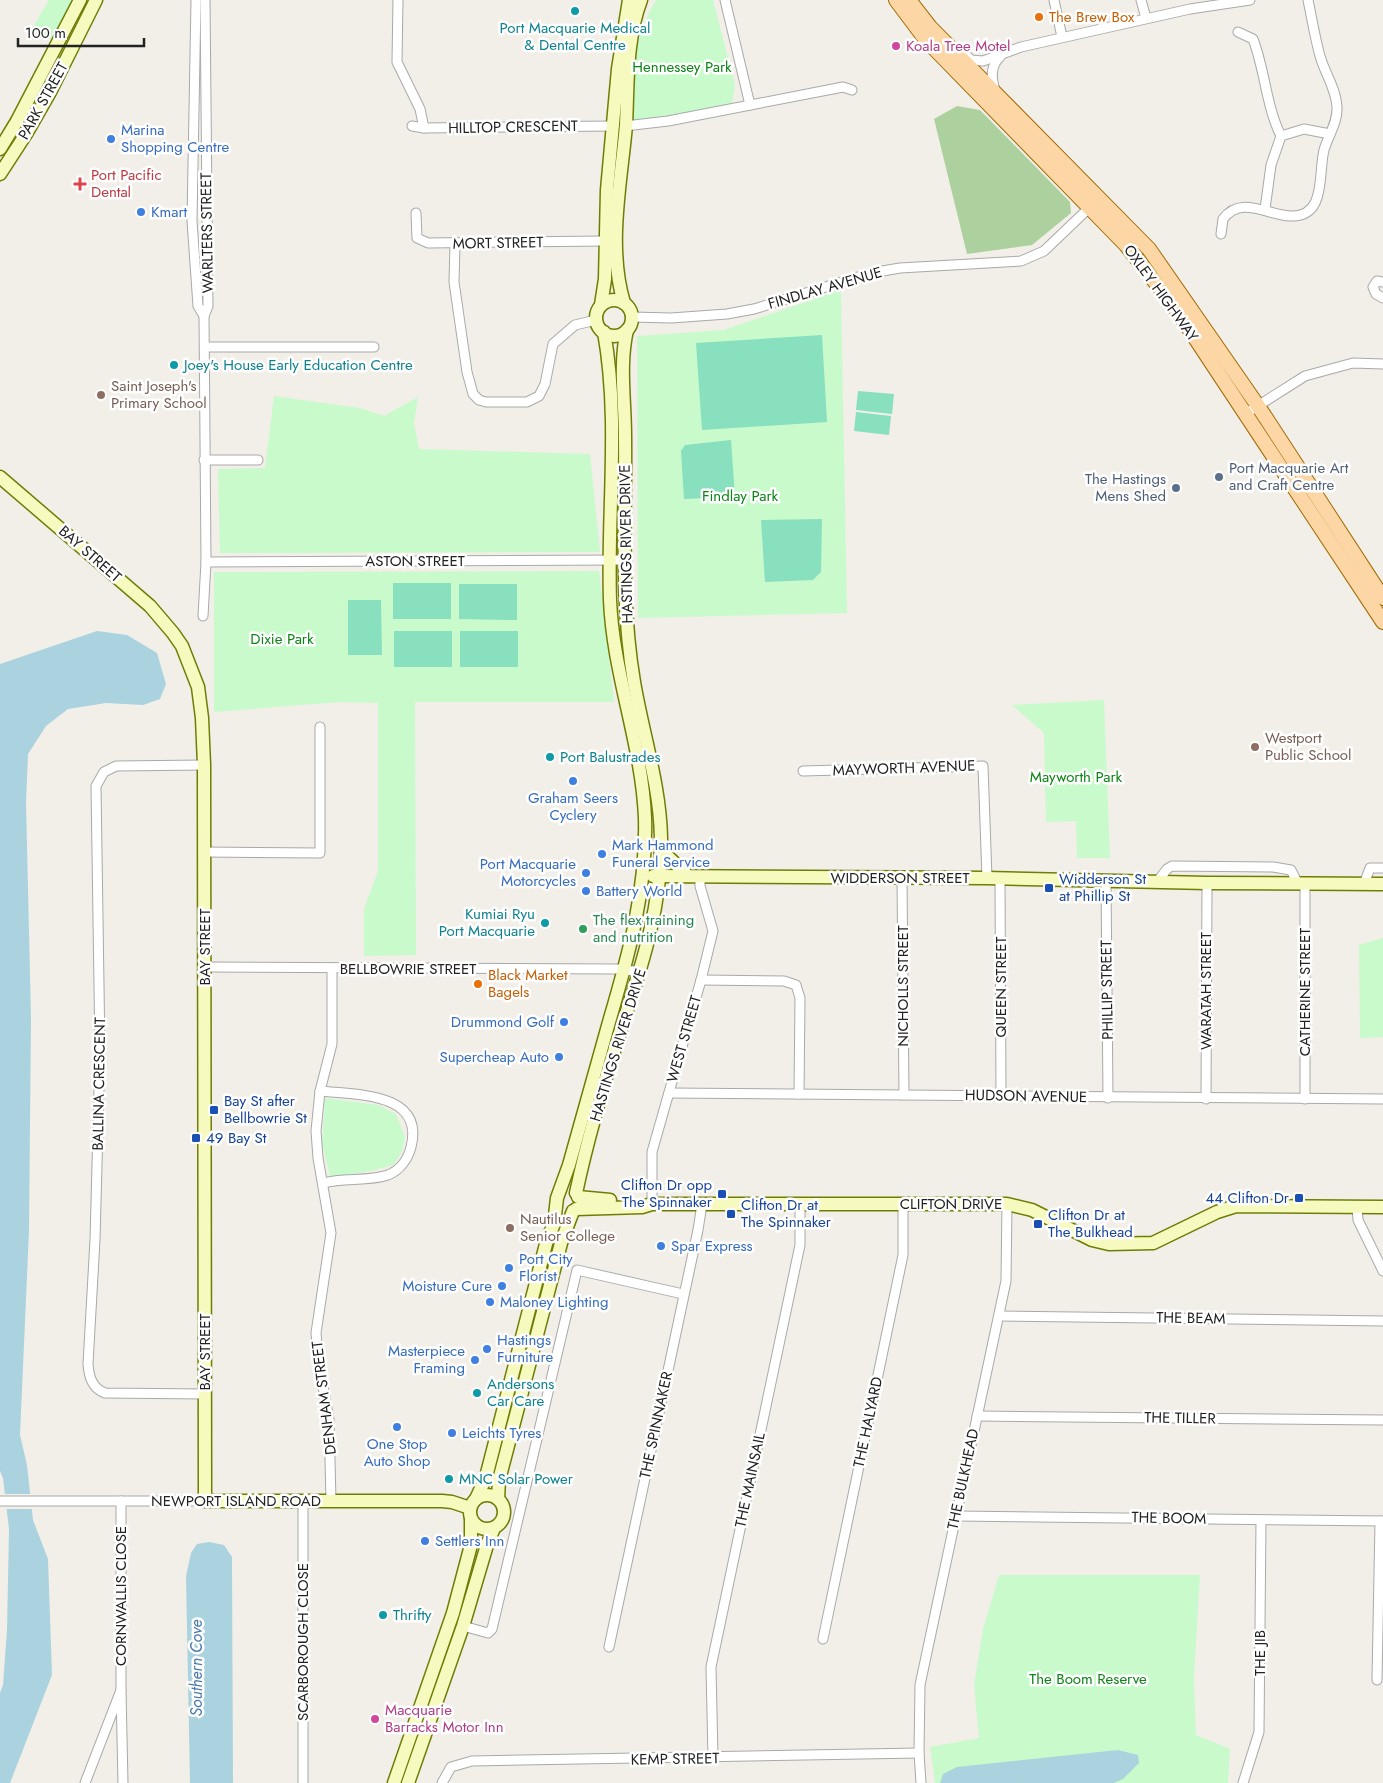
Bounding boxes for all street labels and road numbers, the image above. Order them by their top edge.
street label: PARK STREET [13,58,73,144]
street label: HILLTOP CRESCENT [448,115,578,139]
street label: WARLTERS STREET [195,172,219,294]
street label: MORT STREET [452,231,544,255]
street label: OXLEY HIGHWAY [1118,240,1204,346]
street label: FINDLAY AVENUE [765,261,885,315]
street label: HASTINGS RIVER DRIVE [614,464,638,624]
street label: BAY STREET [54,520,126,588]
street label: ASTON STREET [365,550,465,572]
street label: MAYWORTH AVENUE [832,755,976,781]
street label: WIDDERSON STREET [831,867,969,889]
street label: BAY STREET [194,908,216,985]
street label: NICHOLLS STREET [892,925,914,1047]
street label: CATHERINE STREET [1294,928,1316,1056]
street label: WARATAH STREET [1195,932,1217,1050]
street label: QUEEN STREET [990,937,1012,1037]
street label: PHILLIP STREET [1095,940,1119,1040]
street label: BELLBOWRIE STREET [340,958,476,980]
street label: HASTINGS RIVER DRIVE [584,966,652,1124]
street label: WEST STREET [661,993,707,1085]
street label: BALLINA CRESCENT [87,1017,111,1151]
street label: HUDSON AVENUE [965,1084,1087,1108]
street label: CLIFTON DRIVE [900,1193,1002,1215]
street label: THE BEAM [1156,1306,1226,1330]
street label: BAY STREET [194,1313,216,1390]
street label: DENHAM STREET [306,1340,342,1456]
street label: THE SPINNAKER [634,1369,678,1481]
street label: THE HALYARD [848,1375,888,1469]
street label: THE TILLER [1144,1406,1216,1430]
street label: THE BULKHEAD [942,1427,984,1531]
street label: THE MAINSAIL [729,1430,771,1529]
street label: NEWPORT ISLAND ROAD [151,1490,321,1512]
street label: THE BOOM [1131,1506,1207,1530]
street label: CORNWALLIS CLOSE [110,1526,132,1666]
street label: SCARBOROUGH CLOSE [292,1563,314,1721]
street label: THE JIB [1249,1630,1271,1676]
street label: KEMP STREET [630,1747,720,1771]

